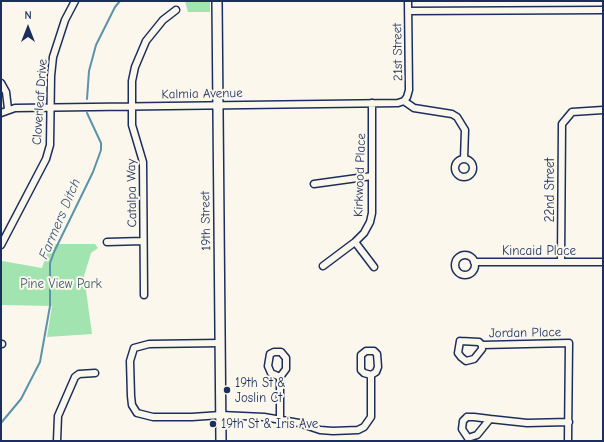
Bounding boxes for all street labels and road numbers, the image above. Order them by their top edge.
street label: 21st Street [390,23,406,81]
street label: Cloverleaf Drive [29,58,51,146]
street label: Kalmia Avenue [161,85,243,103]
street label: Kirkwood Place [351,133,369,217]
street label: 22nd Street [542,158,558,222]
street label: Catalpa Way [124,159,140,227]
street label: 19th Street [198,191,214,251]
street label: Kincaid Place [502,243,576,259]
street label: Jordan Place [489,325,561,341]

